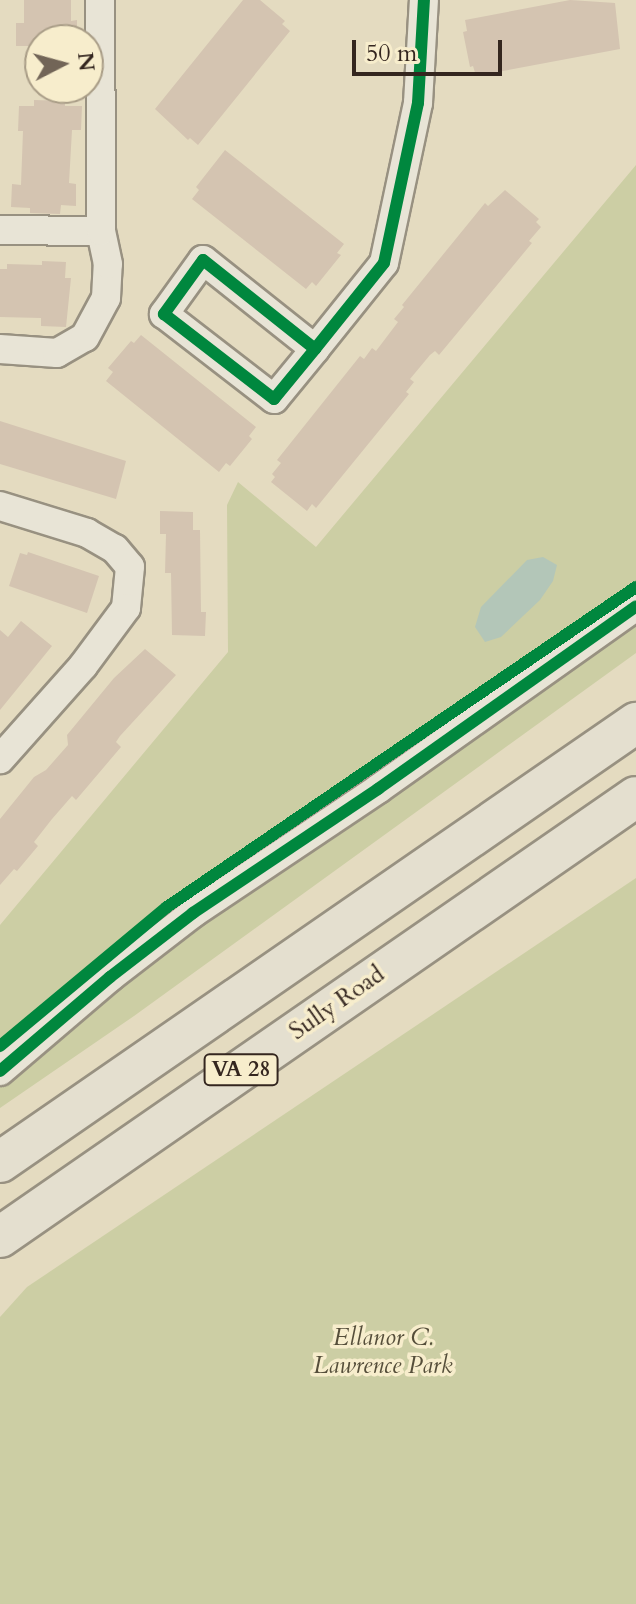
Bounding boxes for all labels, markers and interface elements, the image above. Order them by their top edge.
north arrow [24,24,104,104]
scale bar [356,24,506,74]
text: 50 m [366,37,417,70]
text: N [70,51,102,73]
street label: Sully Road [284,960,390,1046]
road number: VA 28 [203,1052,279,1088]
park label: Ellanor C. Lawrence Park [313,1324,453,1380]

